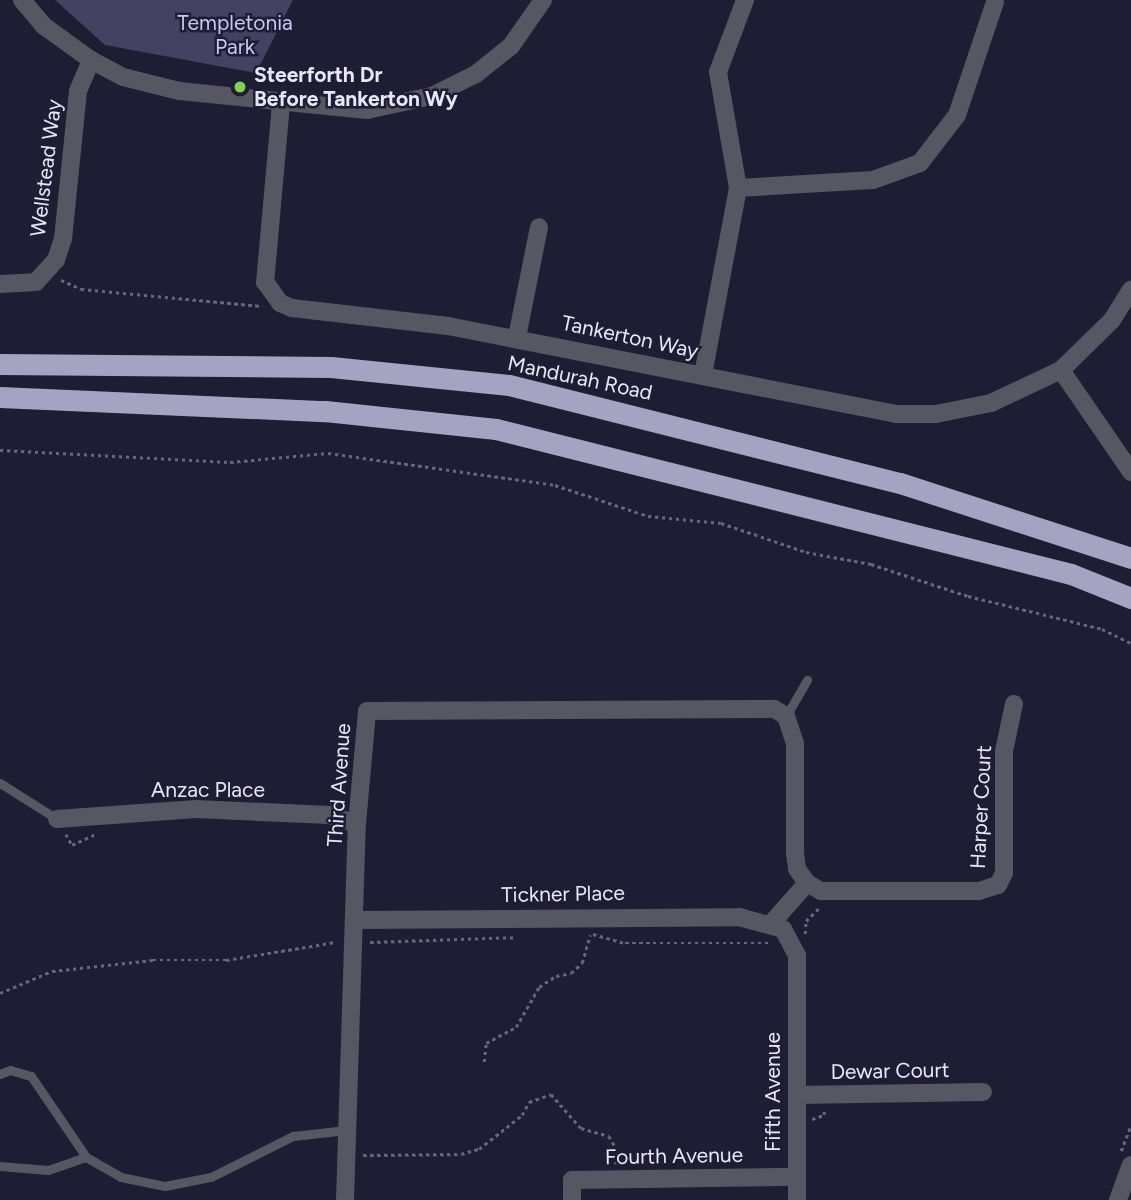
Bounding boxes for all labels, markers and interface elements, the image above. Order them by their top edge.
park label: Templetonia Park [177,10,293,60]
place label: Steerforth Dr Before Tankerton Wy [254,62,458,112]
marker: Steerforth Dr Before Tankerton Wy [232,79,248,95]
street label: Wellstead Way [25,98,67,238]
street label: Tankerton Way [559,310,701,364]
street label: Mandurah Road [505,350,655,406]
street label: Third Avenue [322,722,356,848]
street label: Harper Court [965,745,997,869]
street label: Anzac Place [151,777,265,803]
street label: Tickner Place [501,880,625,908]
street label: Fifth Avenue [760,1032,786,1152]
street label: Dewar Court [830,1057,950,1085]
street label: Fourth Avenue [605,1142,743,1170]

